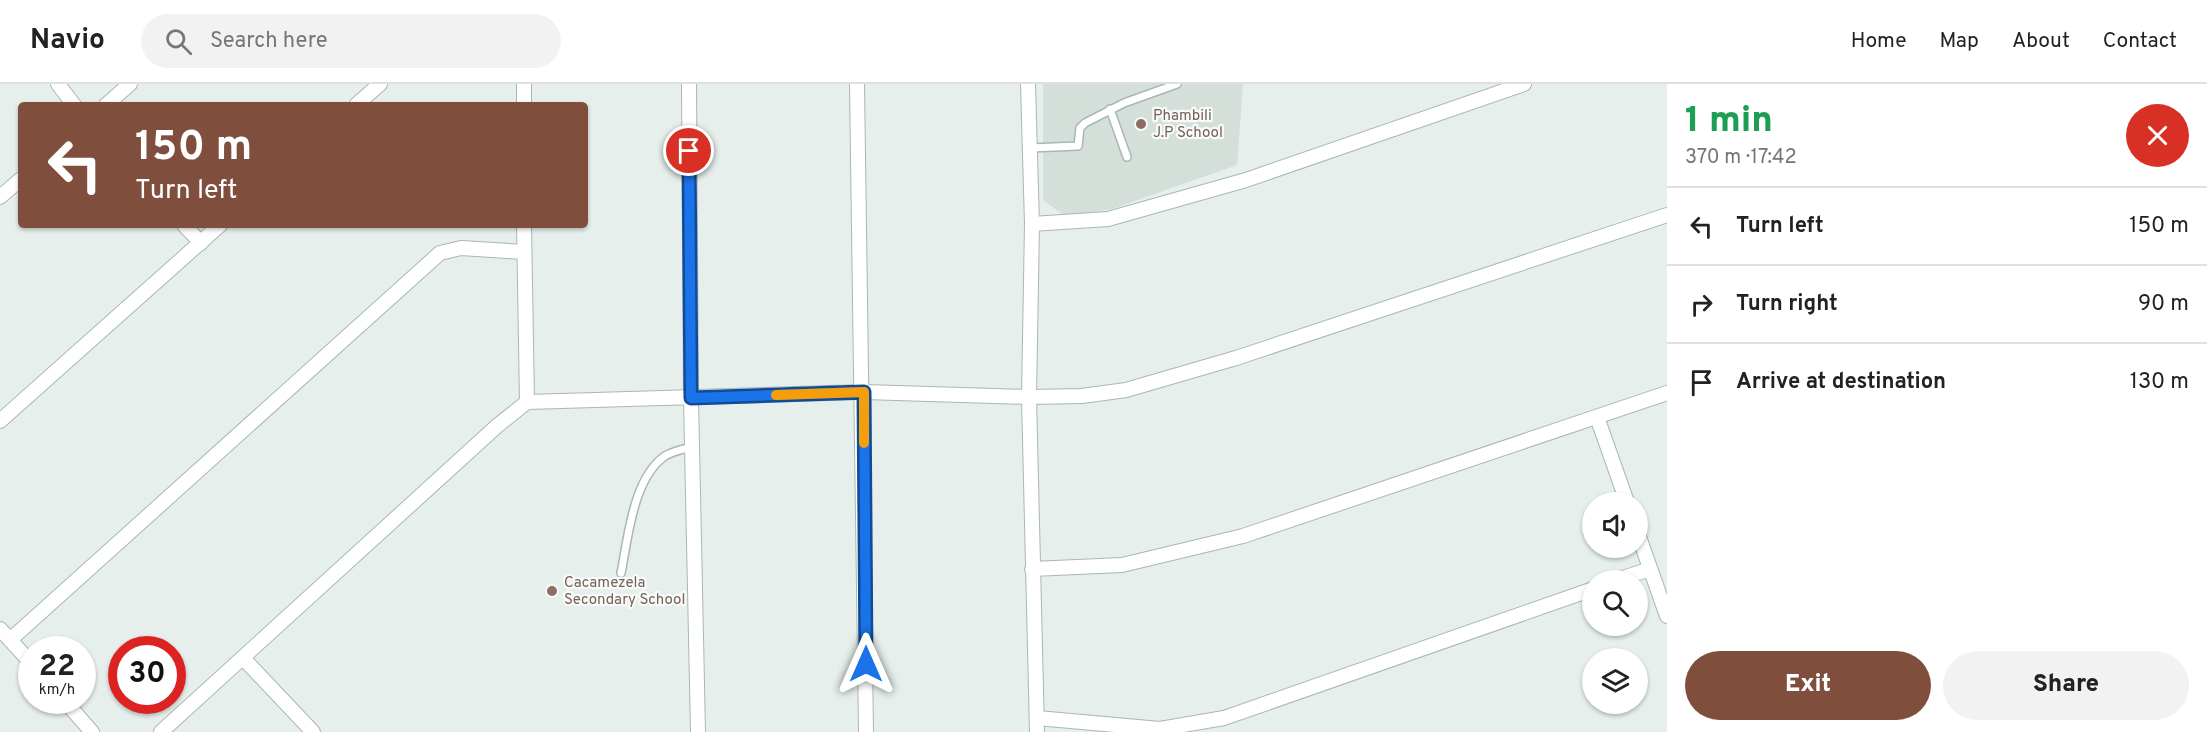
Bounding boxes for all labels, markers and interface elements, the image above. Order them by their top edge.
search box [141,14,561,68]
text: Navio [30,23,105,59]
icon: search [162,25,195,58]
text: Search here [210,28,327,55]
text: Home [1851,28,1907,55]
text: Map [1940,28,1979,55]
text: About [2012,28,2070,55]
text: Contact [2103,28,2177,55]
text: 1 min [1685,99,1773,145]
button: close [2126,104,2189,167]
place label: Phambili J.P School [1153,107,1223,143]
marker: Phambili J.P School [1134,117,1148,131]
text: 150 m [135,122,252,175]
pin [663,125,714,176]
icon: left [36,126,114,204]
icon: arrive [672,134,705,167]
text: 370 m · 17:42 [1685,145,1797,171]
text: Turn left [135,174,237,208]
icon: left [1685,210,1718,243]
text: Turn left [1736,213,1824,240]
text: 150 m [2129,213,2189,240]
icon: right [1685,288,1718,321]
text: Turn right [1736,291,1838,318]
text: 90 m [2138,291,2189,318]
icon: arrive [1685,366,1718,399]
text: Arrive at destination [1736,369,1946,396]
text: 130 m [2130,369,2189,396]
map controls [1582,492,1648,714]
button: sound [1582,492,1648,558]
button: search [1582,570,1648,636]
place label: Cacamezela Secondary School [564,574,685,610]
marker: Cacamezela Secondary School [545,584,559,598]
position arrow [834,632,898,696]
speed limit sign: 30 [108,636,186,714]
button: layers [1582,648,1648,714]
text: 22 [39,649,75,686]
button: Exit [1685,651,1931,720]
button: Share [1943,651,2189,720]
text: km/h [39,681,75,700]

